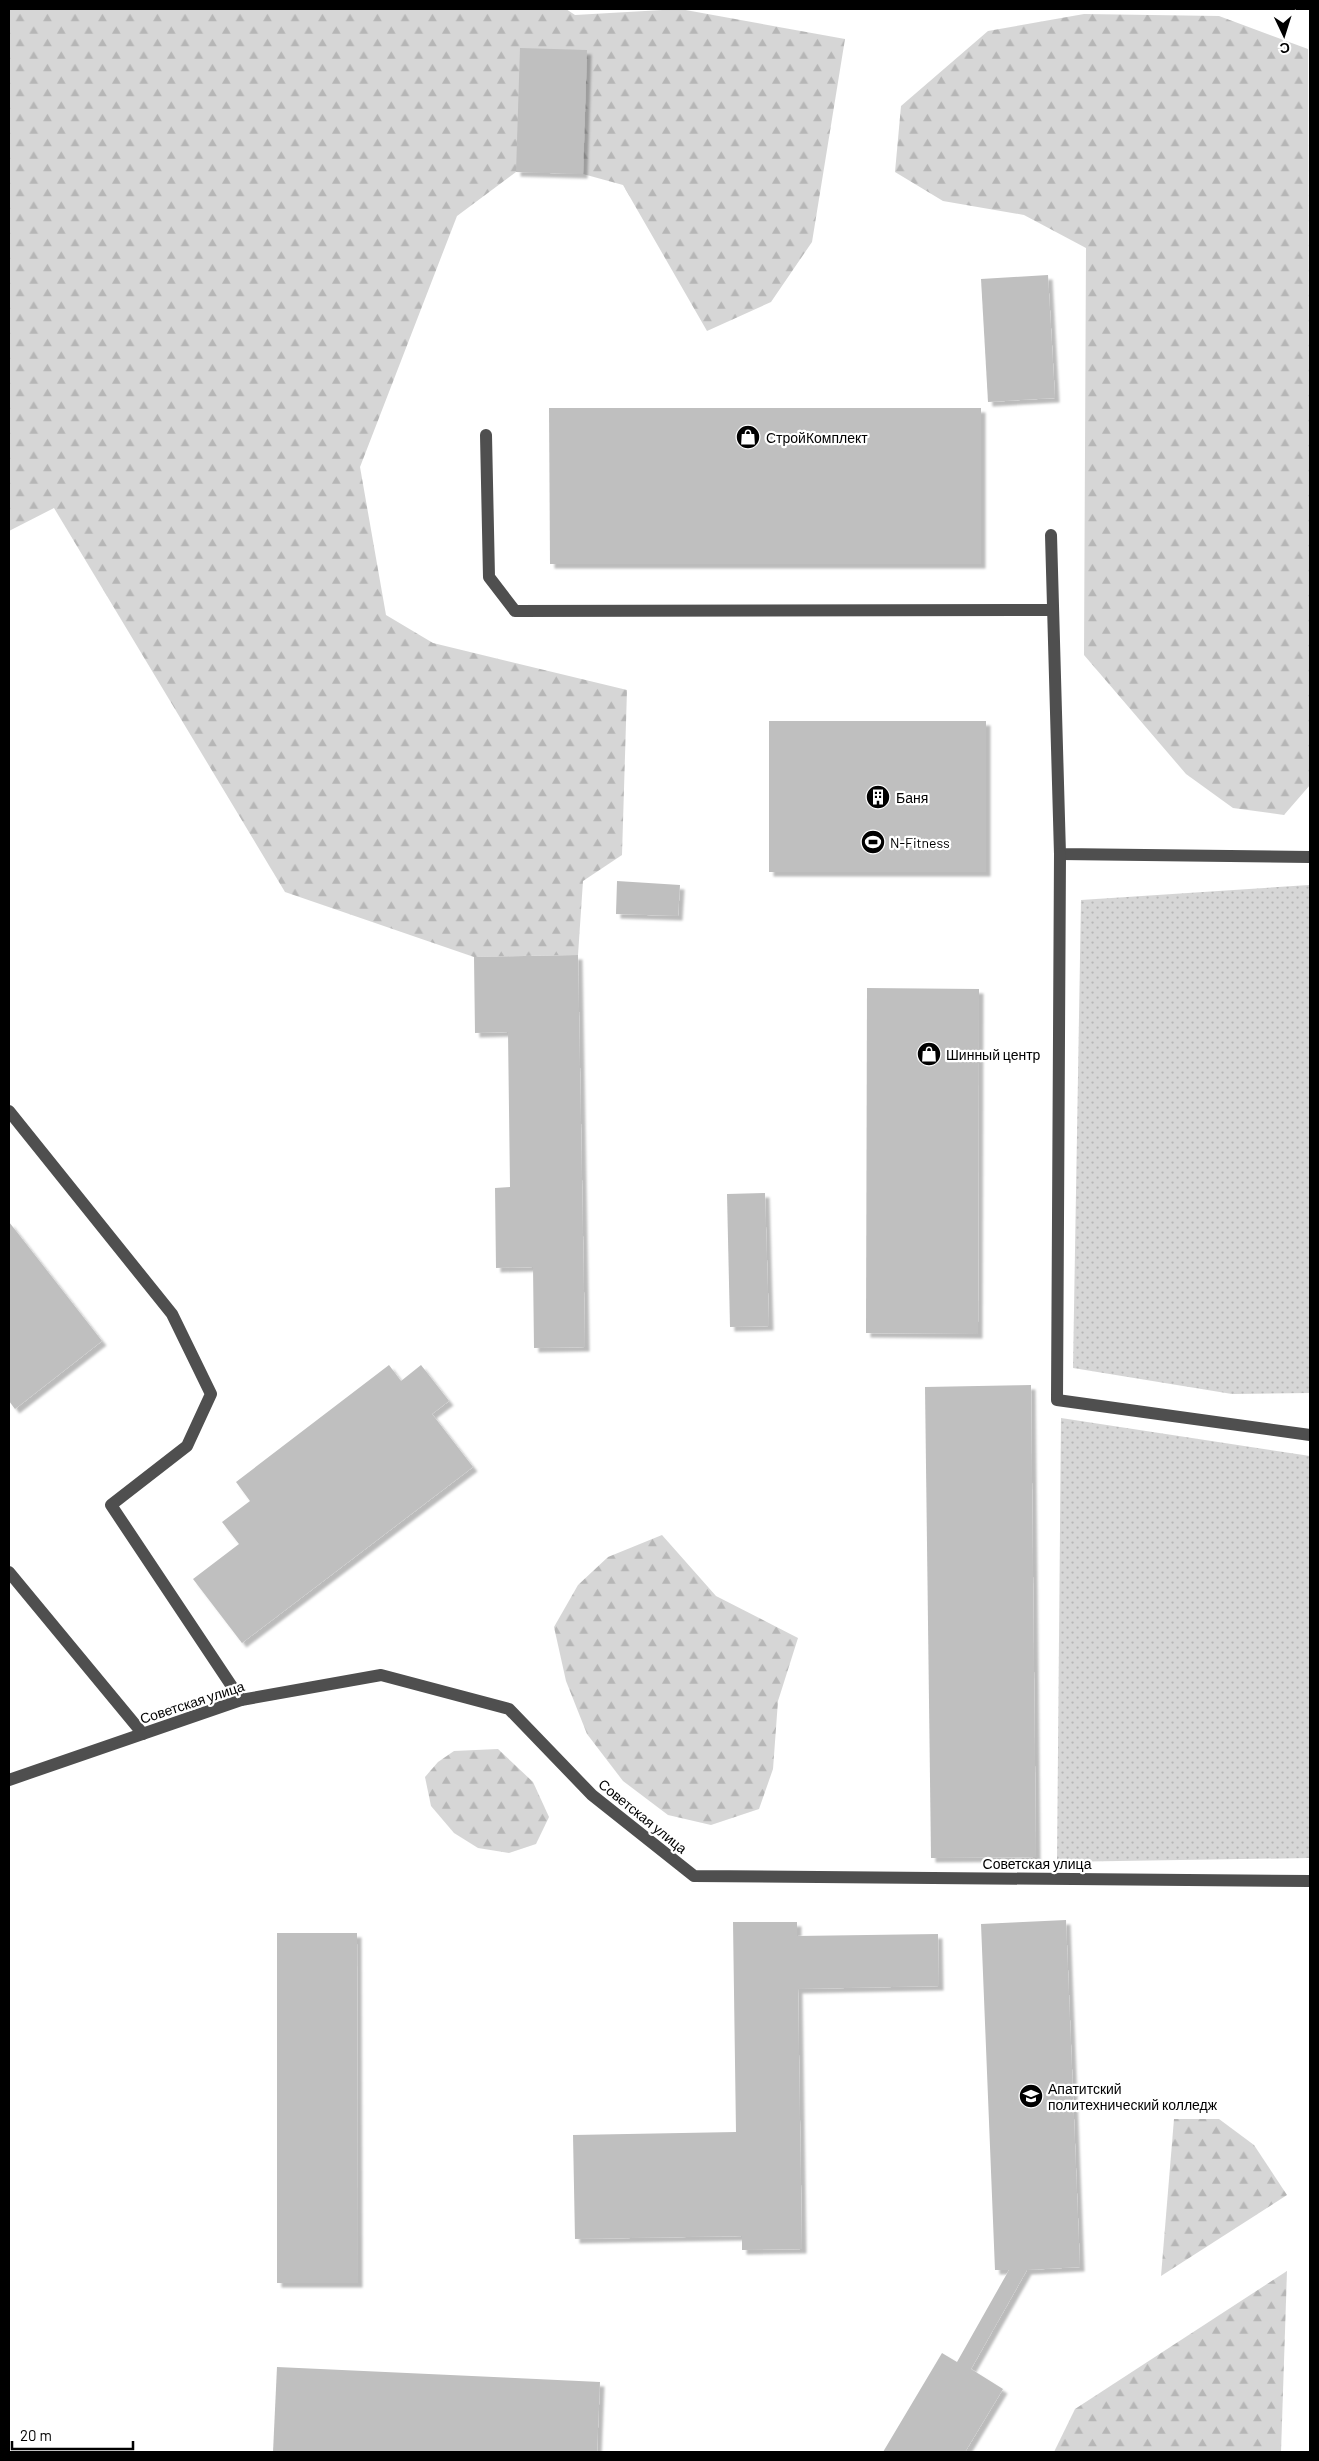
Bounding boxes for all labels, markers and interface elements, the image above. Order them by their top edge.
north arrow [1259,10,1309,60]
text: С [1279,40,1291,57]
shop icon: СтройКомплект [735,424,761,450]
place label: СтройКомплект [766,429,868,446]
building icon: Баня [865,784,891,810]
place label: Баня [896,789,928,806]
sports icon: N-Fitness [860,829,886,855]
place label: N-Fitness [890,834,950,851]
shop icon: Шинный центр [916,1041,942,1067]
place label: Шинный центр [946,1046,1041,1063]
street label: Советская улица [138,1677,247,1727]
street label: Советская улица [595,1775,691,1857]
street label: Советская улица [983,1855,1092,1872]
place label: Апатитский политехнический колледж [1048,2080,1218,2113]
school or university icon: Апатитский политехнический колледж [1018,2083,1044,2109]
scale bar [12,2418,134,2450]
text: 20 m [20,2426,52,2444]

